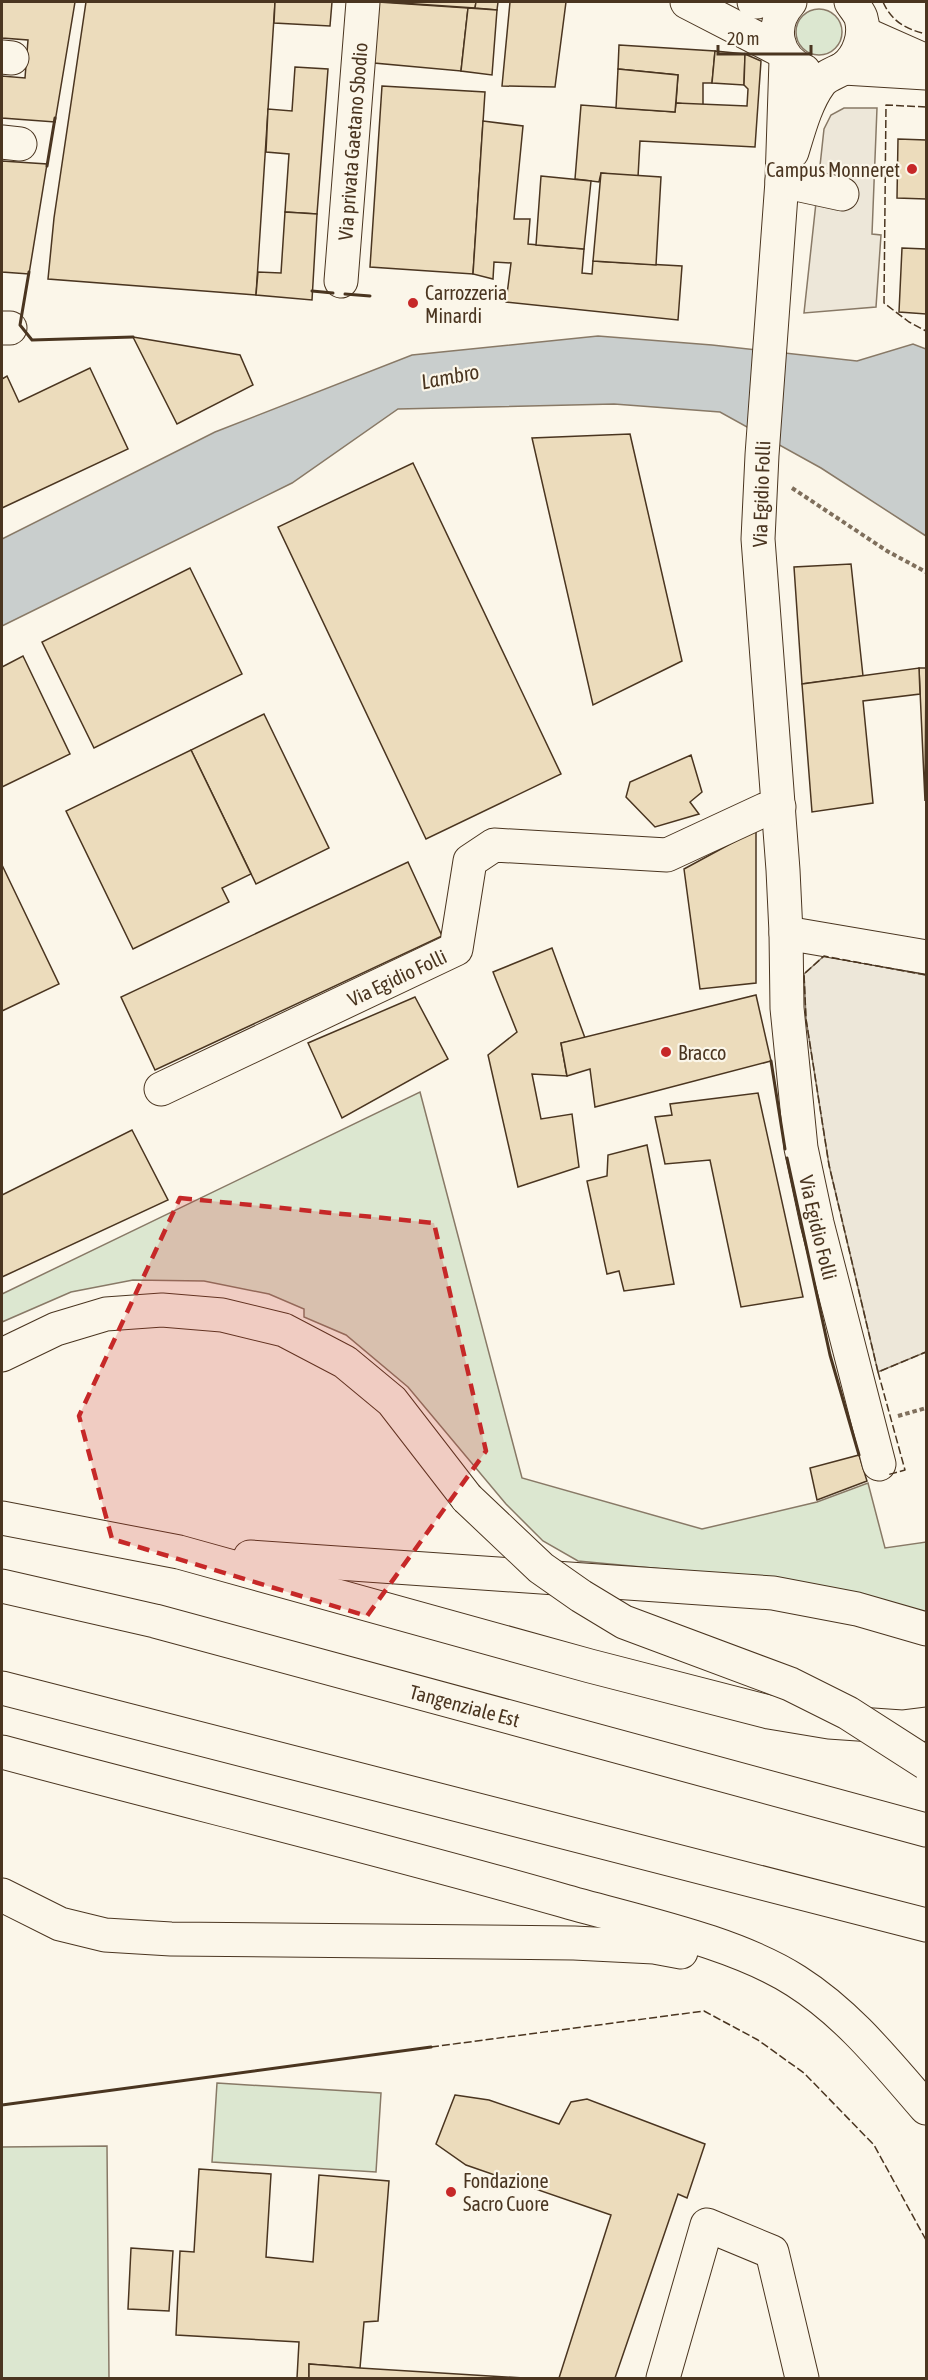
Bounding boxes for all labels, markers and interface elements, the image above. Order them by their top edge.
scale bar [718,18,811,56]
text: 20 m [727,28,759,49]
street label: Via privata Gaetano Sbodio [333,42,371,241]
place label: Campus Monneret [766,158,900,181]
marker: Campus Monneret [905,162,919,176]
place label: Carrozzeria Minardi [425,281,507,327]
marker: Carrozzeria Minardi [406,296,420,310]
water label: Lambro [419,359,481,393]
street label: Via Egidio Folli [748,440,774,548]
street label: Via Egidio Folli [344,944,450,1010]
place label: Bracco [678,1041,726,1064]
marker: Bracco [659,1045,673,1059]
street label: Via Egidio Folli [796,1173,843,1282]
street label: Tangenziale Est [407,1679,523,1731]
place label: Fondazione Sacro Cuore [463,2169,549,2215]
marker: Fondazione Sacro Cuore [444,2185,458,2199]

